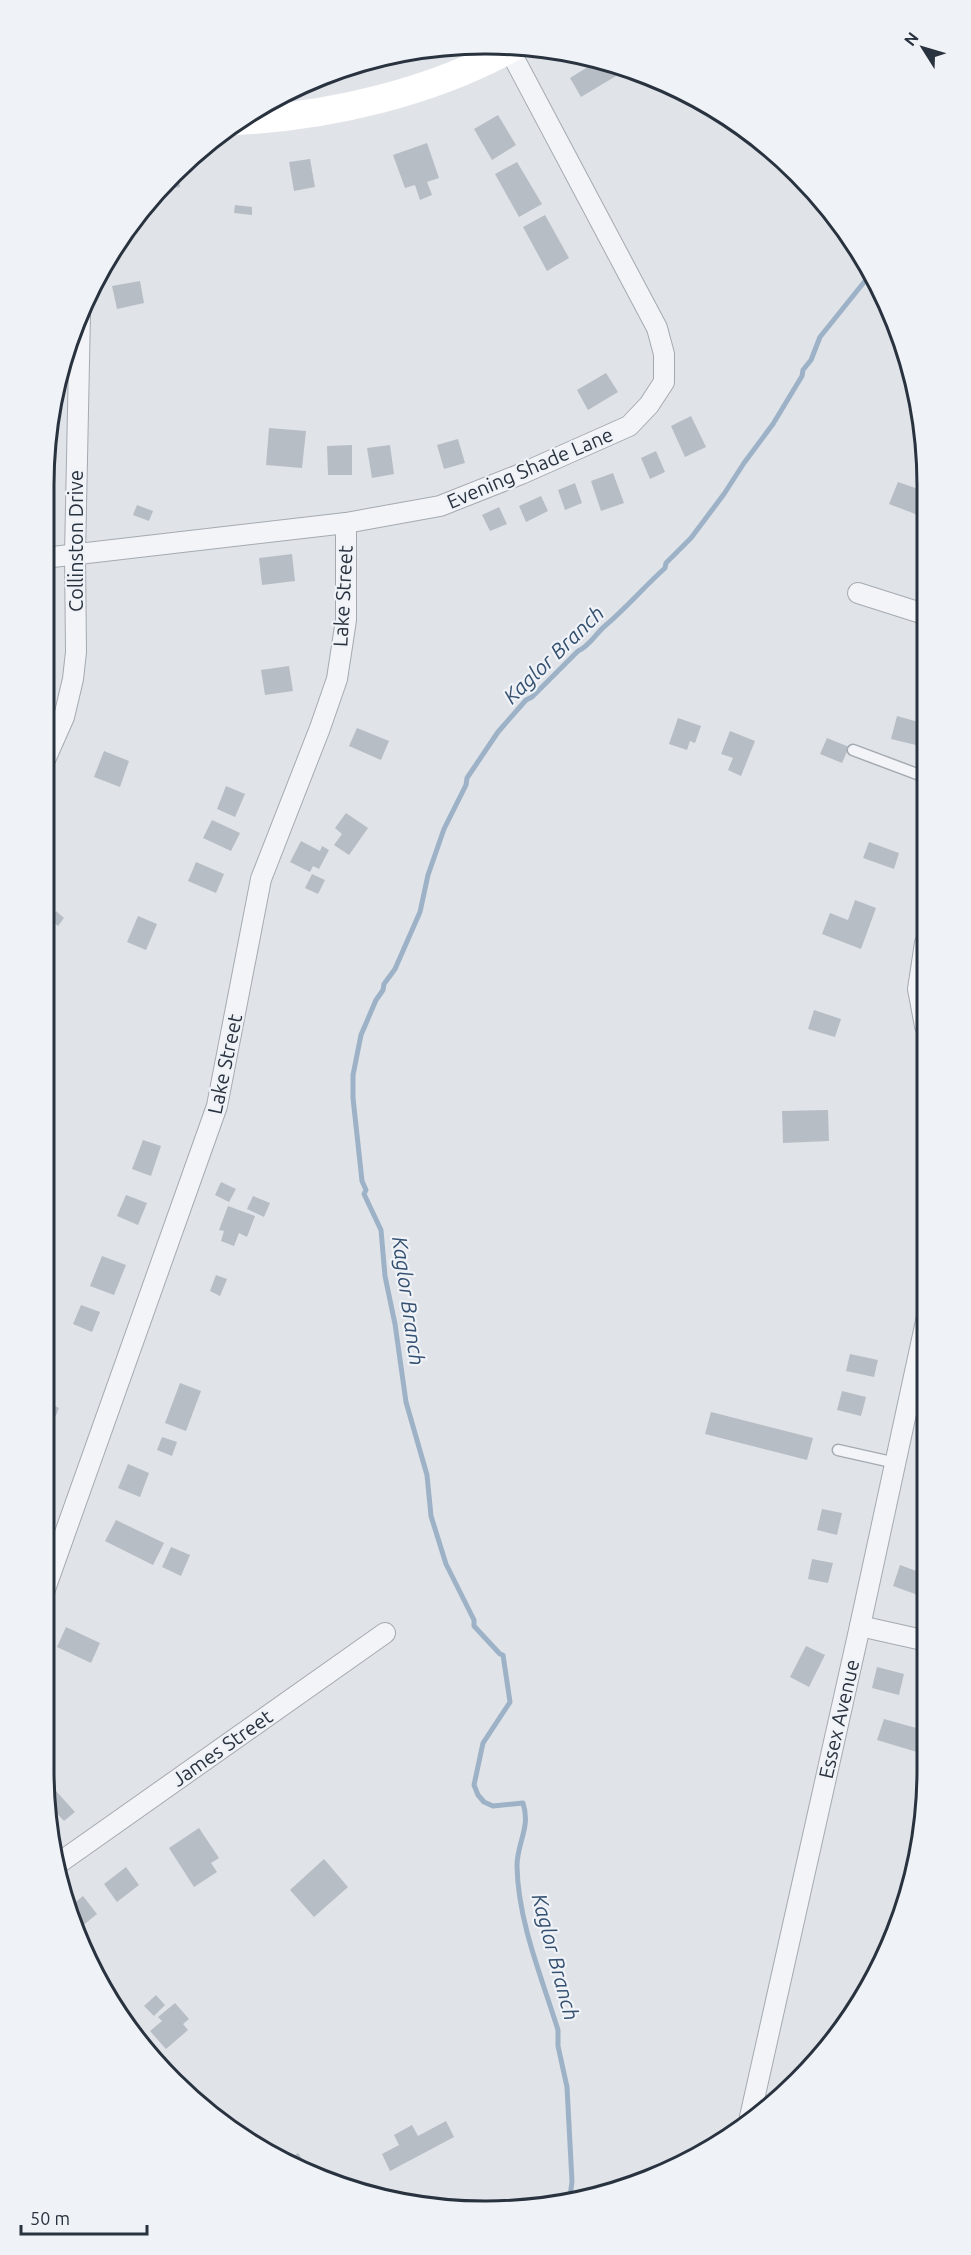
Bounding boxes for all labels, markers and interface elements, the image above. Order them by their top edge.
north arrow [893,18,953,78]
text: N [900,29,922,49]
street label: Evening Shade Lane [443,422,616,513]
street label: Collinston Drive [64,470,87,612]
street label: Lake Street [328,544,357,647]
water label: Kaglor Branch [498,600,608,708]
street label: Lake Street [203,1012,246,1116]
water label: Kaglor Branch [388,1235,430,1367]
street label: Essex Avenue [814,1657,863,1781]
street label: James Street [167,1704,277,1791]
water label: Kaglor Branch [528,1891,584,2023]
scale bar [21,2198,147,2236]
text: 50 m [30,2208,70,2228]

